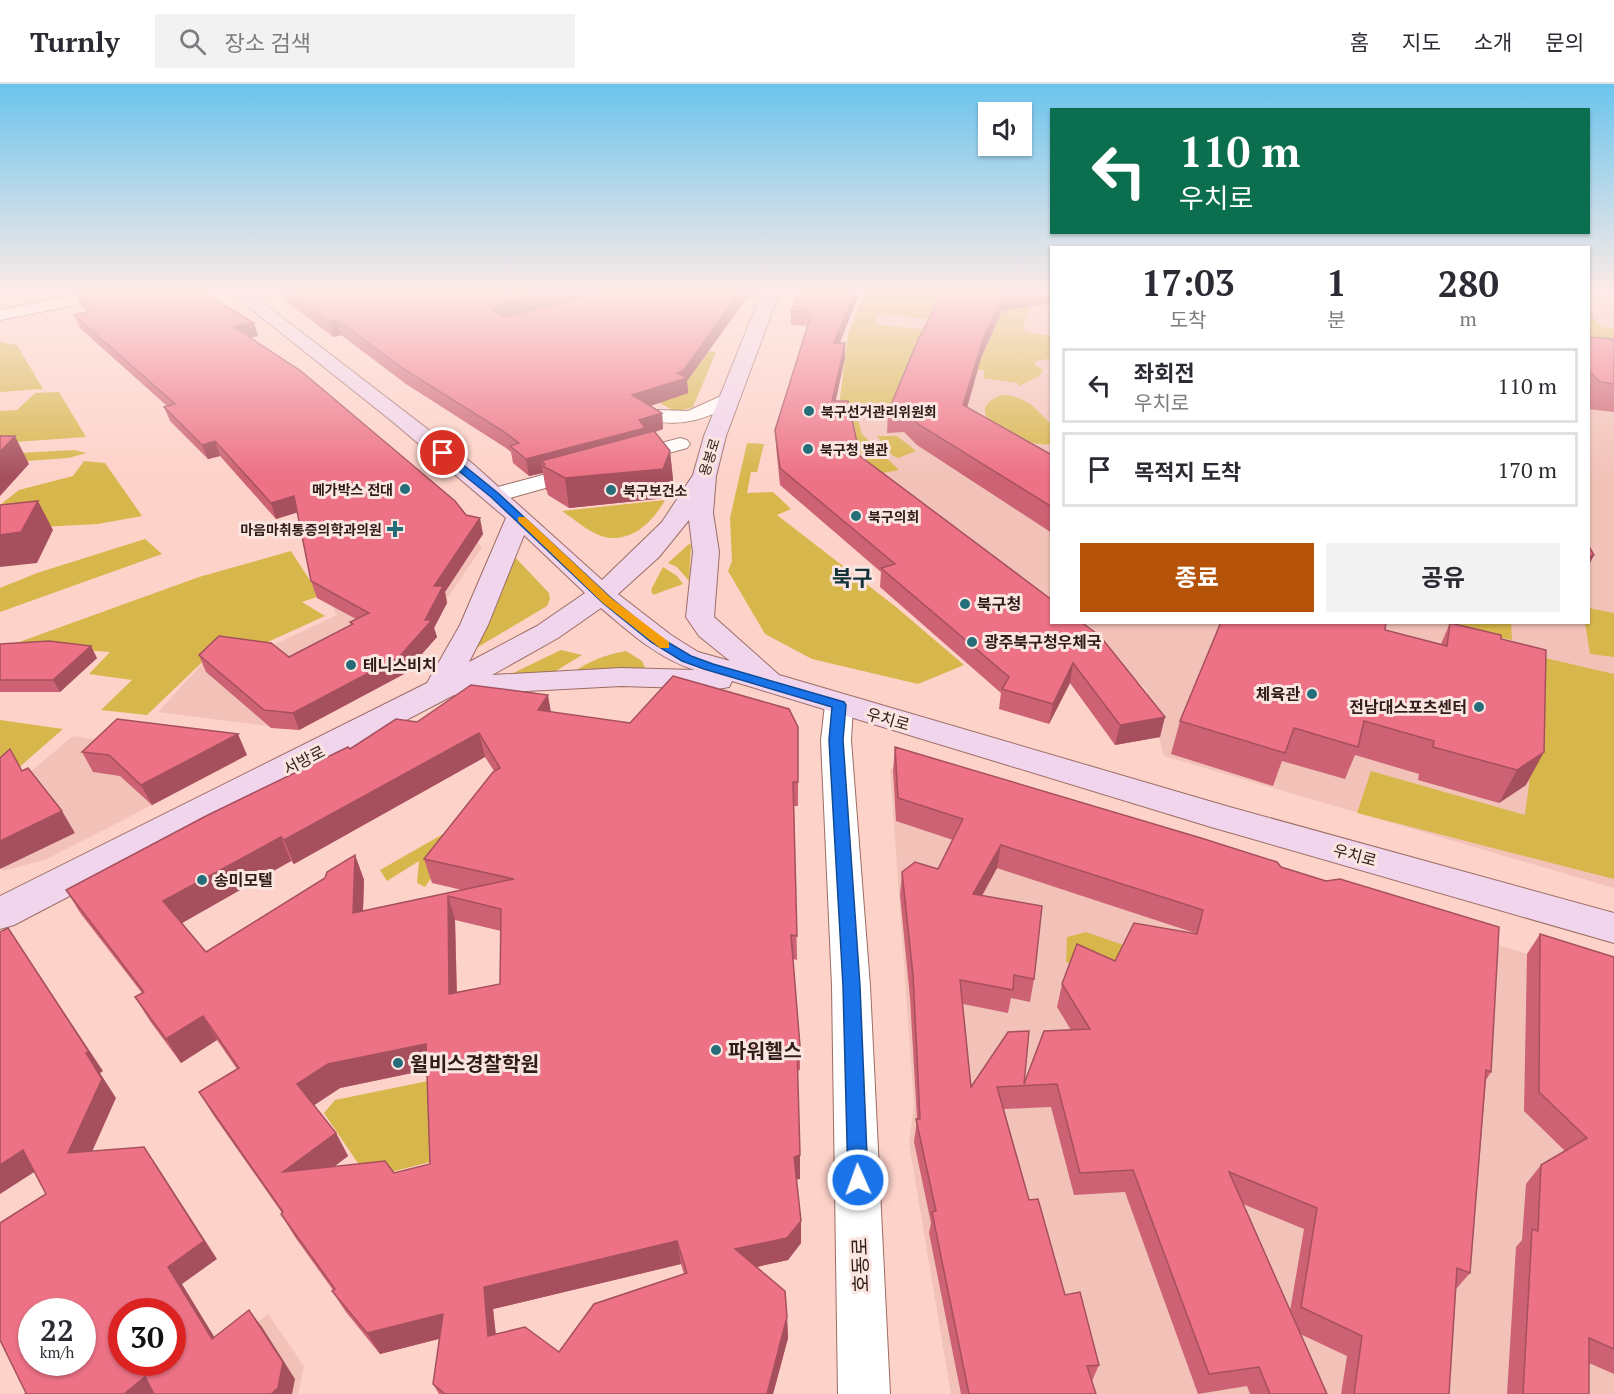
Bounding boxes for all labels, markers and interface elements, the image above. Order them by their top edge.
search box [155,14,575,68]
text: Turnly [30,23,119,60]
icon: search [176,25,209,58]
text: 장소 검색 [224,28,311,57]
text: 홈 [1350,28,1369,56]
text: 지도 [1402,28,1441,56]
text: 소개 [1474,28,1512,56]
text: 문의 [1545,28,1584,56]
map controls [978,102,1032,156]
button: sound [978,102,1032,156]
text: 110 m [1179,123,1300,179]
icon: left [1080,132,1158,210]
text: 우치로 [1179,180,1254,216]
text: 17:03 [1141,259,1235,306]
text: 1 [1326,259,1347,306]
text: 280 [1438,260,1499,307]
text: m [1460,305,1477,332]
text: 도착 [1170,306,1206,333]
text: 분 [1327,306,1346,333]
text: 좌회전 [1134,358,1195,387]
icon: left [1083,369,1116,402]
text: 110 m [1497,371,1557,400]
text: 우치로 [1134,389,1189,416]
place label: 북구선거관리위원회 [821,402,937,421]
marker: 북구선거관리위원회 [802,404,816,418]
pin [417,427,468,478]
icon: arrive [426,436,459,469]
street label: 용봉로 [694,436,724,478]
place label: 북구청 별관 [820,440,888,459]
marker: 북구청 별관 [801,442,815,456]
icon: arrive [1083,453,1116,486]
text: 170 m [1497,455,1557,484]
text: 목적지 도착 [1134,457,1241,486]
place label: 메가박스 전대 [312,480,393,499]
place label: 북구보건소 [623,481,688,500]
marker: 메가박스 전대 [398,482,412,496]
marker: 북구보건소 [604,483,618,497]
place label: 북구의회 [868,507,920,526]
marker: 북구의회 [849,509,863,523]
place label: 마음마취통증의학과의원 [240,520,382,539]
marker: 마음마취통증의학과의원 [386,520,404,538]
button: 종료 [1080,543,1314,612]
button: 공유 [1326,543,1560,612]
district label: 북구 [832,563,872,592]
place label: 북구청 [977,593,1021,615]
marker: 북구청 [958,597,972,611]
place label: 광주북구청우체국 [984,631,1102,653]
marker: 광주북구청우체국 [965,635,979,649]
place label: 테니스비치 [363,654,437,676]
marker: 테니스비치 [344,658,358,672]
place label: 체육관 [1256,683,1300,705]
marker: 체육관 [1305,687,1319,701]
place label: 전남대스포츠센터 [1349,696,1467,718]
marker: 전남대스포츠센터 [1472,700,1486,714]
street label: 우치로 [864,702,913,736]
street label: 서방로 [279,740,329,780]
street label: 우치로 [1331,839,1379,871]
place label: 송미모텔 [214,869,273,891]
marker: 송미모텔 [195,873,209,887]
place label: 파워헬스 [728,1037,802,1064]
marker: 파워헬스 [709,1043,723,1057]
place label: 윌비스경찰학원 [410,1050,539,1077]
marker: 윌비스경찰학원 [391,1056,405,1070]
position arrow [826,1148,890,1212]
street label: 호동로 [846,1237,874,1293]
speed limit sign: 30 [108,1298,186,1376]
text: 22 [40,1310,74,1350]
text: km/h [40,1342,74,1362]

